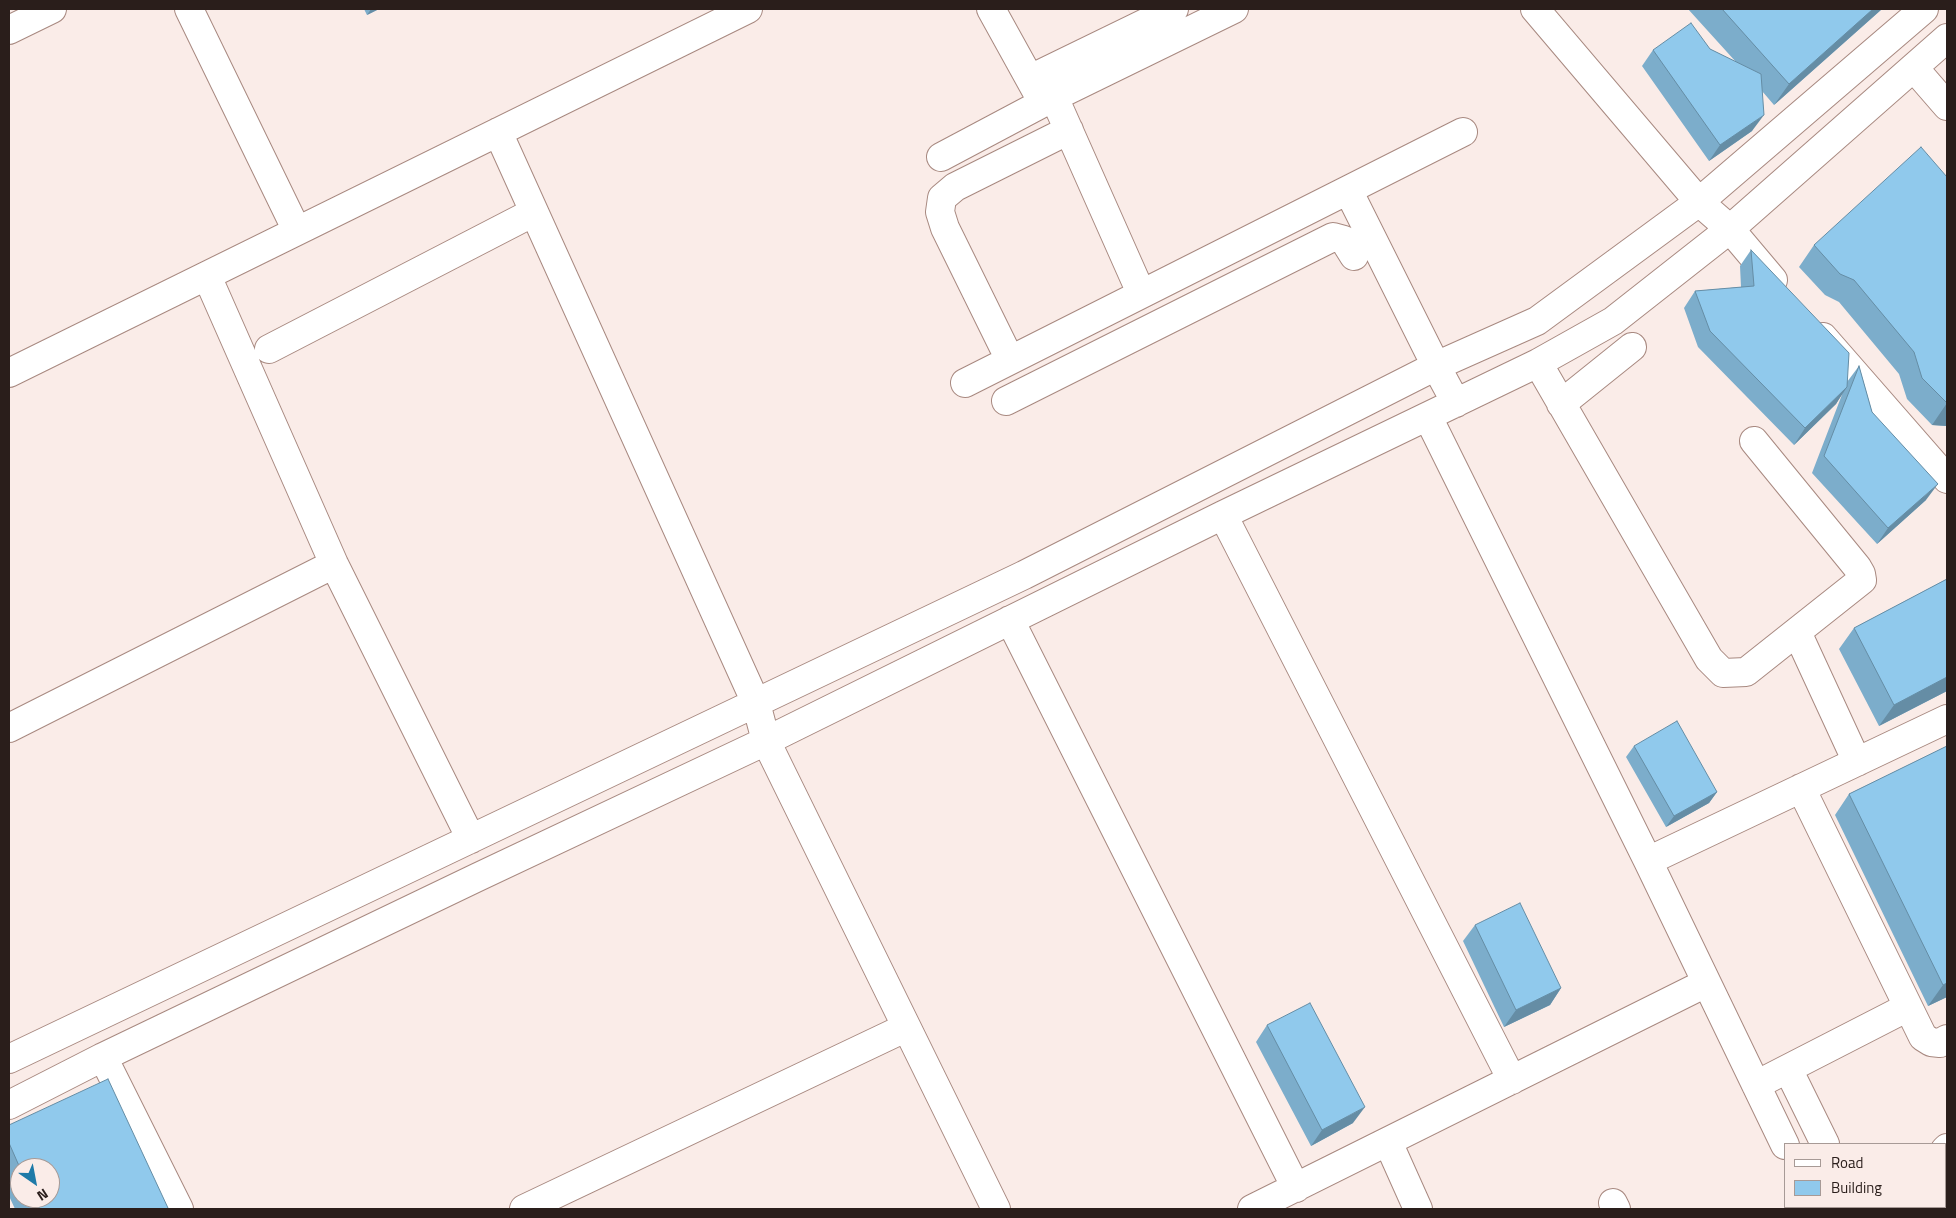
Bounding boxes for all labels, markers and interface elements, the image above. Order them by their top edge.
legend [1784,1143,1946,1208]
text: Road [1831,1151,1863,1174]
north arrow [10,1158,60,1208]
text: Building [1831,1176,1882,1199]
text: N [33,1184,53,1207]

